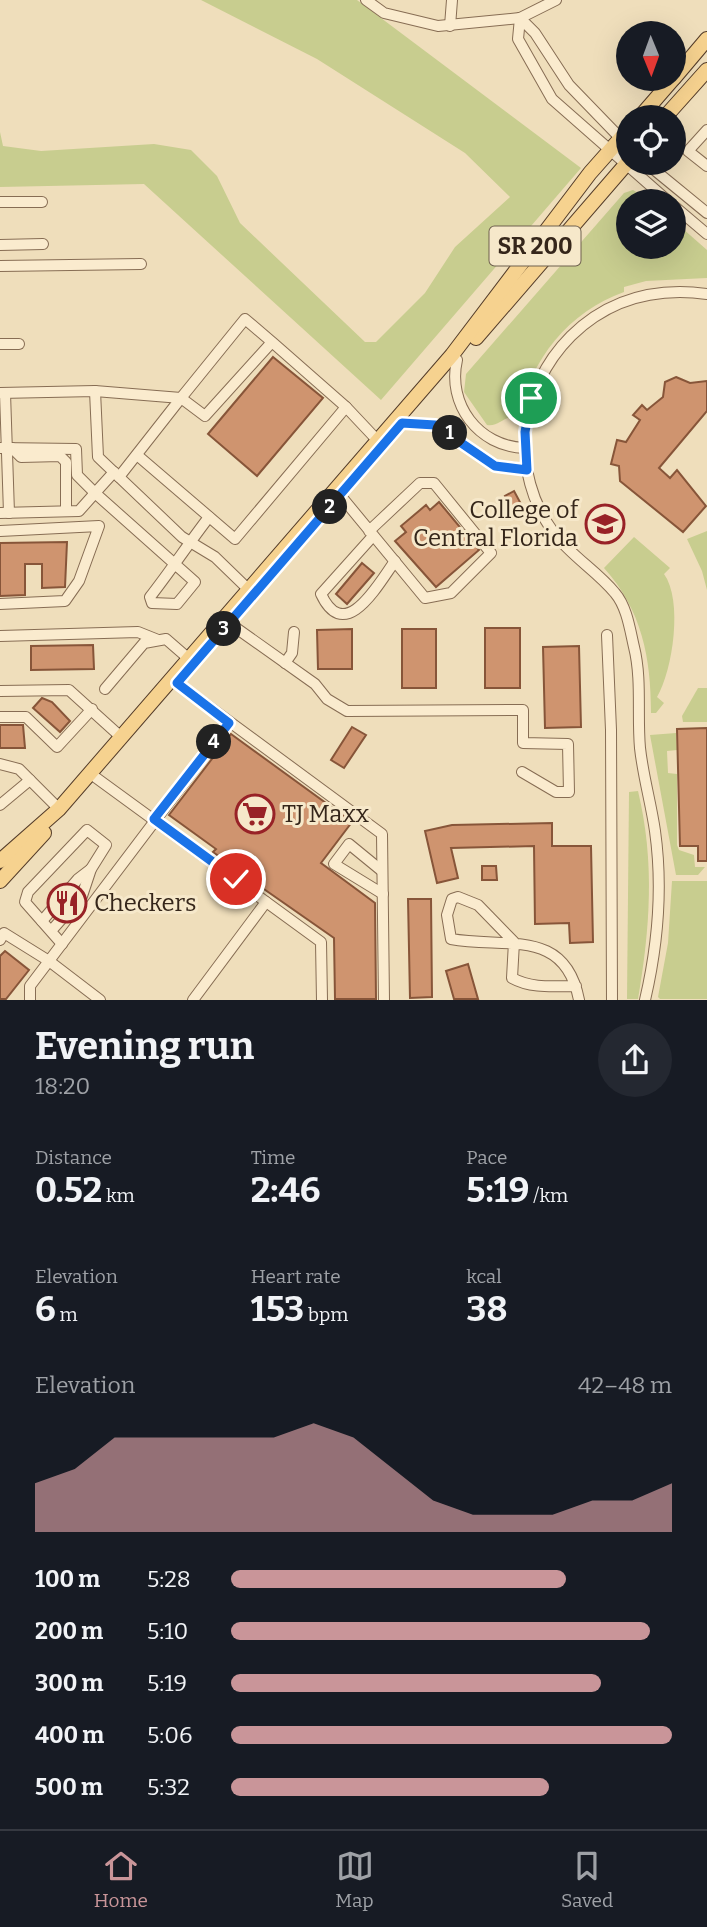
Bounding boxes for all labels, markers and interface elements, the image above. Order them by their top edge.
north arrow [616,21,686,91]
map controls [616,21,686,259]
button: locate [616,105,686,175]
button: layers [616,189,686,259]
road number: SR 200 [490,227,580,266]
pin [501,368,561,428]
icon: arrive [512,379,550,417]
pin: 1 [433,416,468,450]
text: 1 [445,421,454,444]
pin: 2 [312,490,348,524]
text: 2 [324,495,335,518]
place label: College of Central Florida [413,496,580,552]
school or university icon: College of Central Florida [584,503,626,545]
pin: 3 [206,612,242,646]
text: 3 [218,617,229,640]
pin: 4 [196,724,232,760]
text: 4 [208,730,219,753]
supermarket icon: TJ Maxx [234,793,276,835]
place label: TJ Maxx [282,800,369,828]
pin [206,849,266,909]
icon: check [217,860,255,898]
restaurant icon: Checkers [46,882,88,924]
place label: Checkers [94,889,196,917]
text: Evening run [35,1023,254,1069]
button: share [598,1023,672,1097]
text: 18:20 [35,1072,90,1100]
text: Distance [35,1146,112,1169]
text: Time [251,1146,296,1169]
text: Pace [466,1146,507,1169]
text: 0.52 [35,1169,102,1211]
text: 2:46 [251,1169,321,1211]
text: 5:19 [466,1169,529,1211]
text: km [102,1184,135,1207]
text: /km [529,1184,568,1207]
text: Elevation [35,1265,118,1288]
text: Heart rate [251,1265,341,1288]
text: kcal [466,1265,502,1288]
text: 6 [35,1288,56,1330]
text: 153 [251,1288,304,1330]
text: 38 [466,1288,508,1330]
text: m [56,1303,78,1326]
text: bpm [304,1303,348,1326]
text: Elevation [35,1371,135,1399]
text: 42–48 m [578,1371,672,1399]
text: 100 m [35,1565,100,1593]
text: 5:28 [147,1565,190,1593]
text: 200 m [35,1617,103,1645]
text: 5:10 [147,1617,188,1645]
text: 300 m [35,1669,104,1697]
text: 5:19 [147,1669,187,1697]
text: 400 m [35,1721,104,1749]
text: 5:06 [147,1721,192,1749]
text: 500 m [35,1773,103,1801]
text: 5:32 [147,1773,190,1801]
tab: Home [94,1847,148,1912]
tab: Map [335,1847,374,1912]
tab: Saved [561,1847,613,1912]

